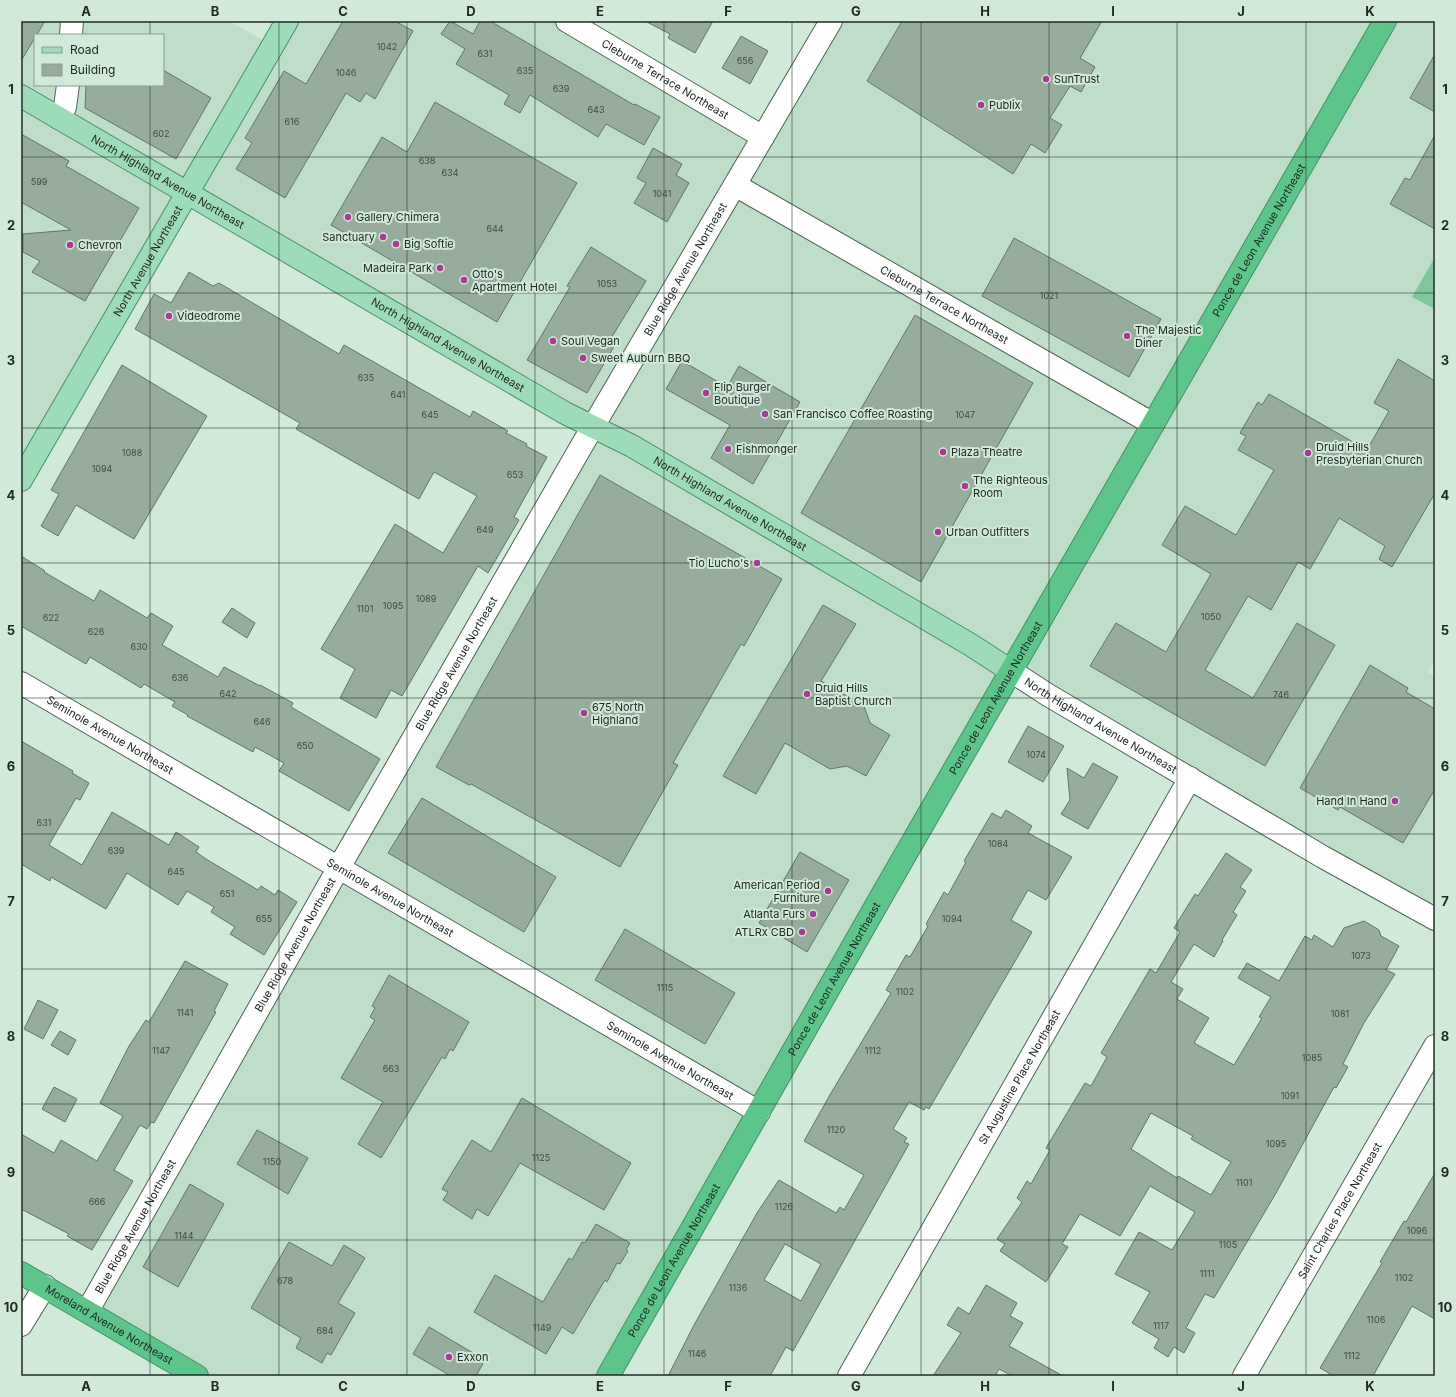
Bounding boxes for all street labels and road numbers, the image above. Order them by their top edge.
street label: Cleburne Terrace Northeast [599,36,732,122]
street label: North Highland Avenue Northeast [89,131,247,232]
street label: Ponce de Leon Avenue Northeast [1209,161,1309,319]
street label: Blue Ridge Avenue Northeast [641,200,730,338]
street label: North Avenue Northeast [110,203,186,319]
street label: Cleburne Terrace Northeast [878,262,1011,347]
street label: North Highland Avenue Northeast [369,295,527,395]
street label: North Highland Avenue Northeast [651,453,809,554]
street label: Blue Ridge Avenue Northeast [412,594,500,733]
street label: Ponce de Leon Avenue Northeast [946,619,1045,777]
street label: North Highland Avenue Northeast [1022,675,1180,777]
street label: Seminole Avenue Northeast [44,692,176,777]
street label: Seminole Avenue Northeast [324,855,456,940]
street label: Blue Ridge Avenue Northeast [252,875,339,1014]
street label: Ponce de Leon Avenue Northeast [785,899,884,1058]
street label: St Augustine Place Northeast [976,1007,1063,1147]
street label: Seminole Avenue Northeast [604,1018,737,1103]
street label: Saint Charles Place Northeast [1295,1140,1385,1281]
street label: Blue Ridge Avenue Northeast [92,1157,179,1296]
street label: Ponce de Leon Avenue Northeast [625,1181,723,1340]
street label: Moreland Avenue Northeast [43,1282,176,1367]

